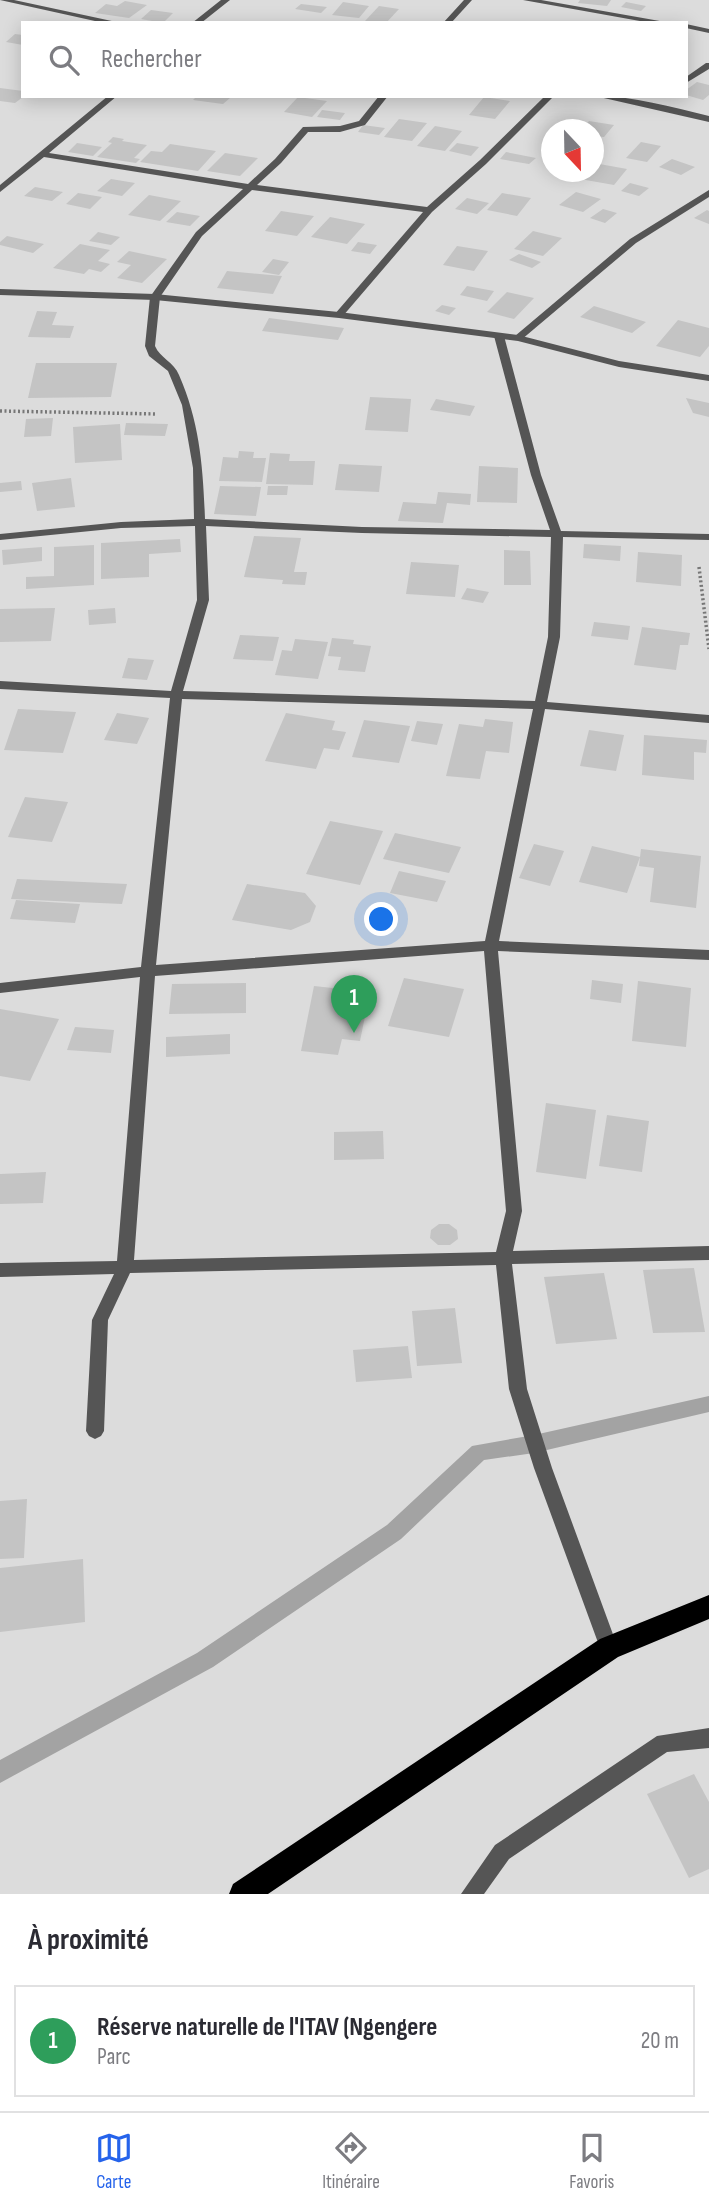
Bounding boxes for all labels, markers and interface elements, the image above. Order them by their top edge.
search box [21,21,688,98]
icon: search [45,41,83,79]
text: Rechercher [101,44,202,75]
north arrow [541,119,604,182]
your location [364,902,398,936]
pin: 1 [331,975,377,1033]
text: À proximité [28,1922,149,1958]
text: Réserve naturelle de l'ITAV (Ngengere [97,2012,437,2043]
text: 1 [48,2027,58,2055]
text: 20 m [641,2027,679,2055]
text: Parc [97,2043,131,2071]
tab: Carte [95,2129,133,2194]
tab: Itinéraire [322,2129,380,2194]
tab: Favoris [569,2129,614,2194]

